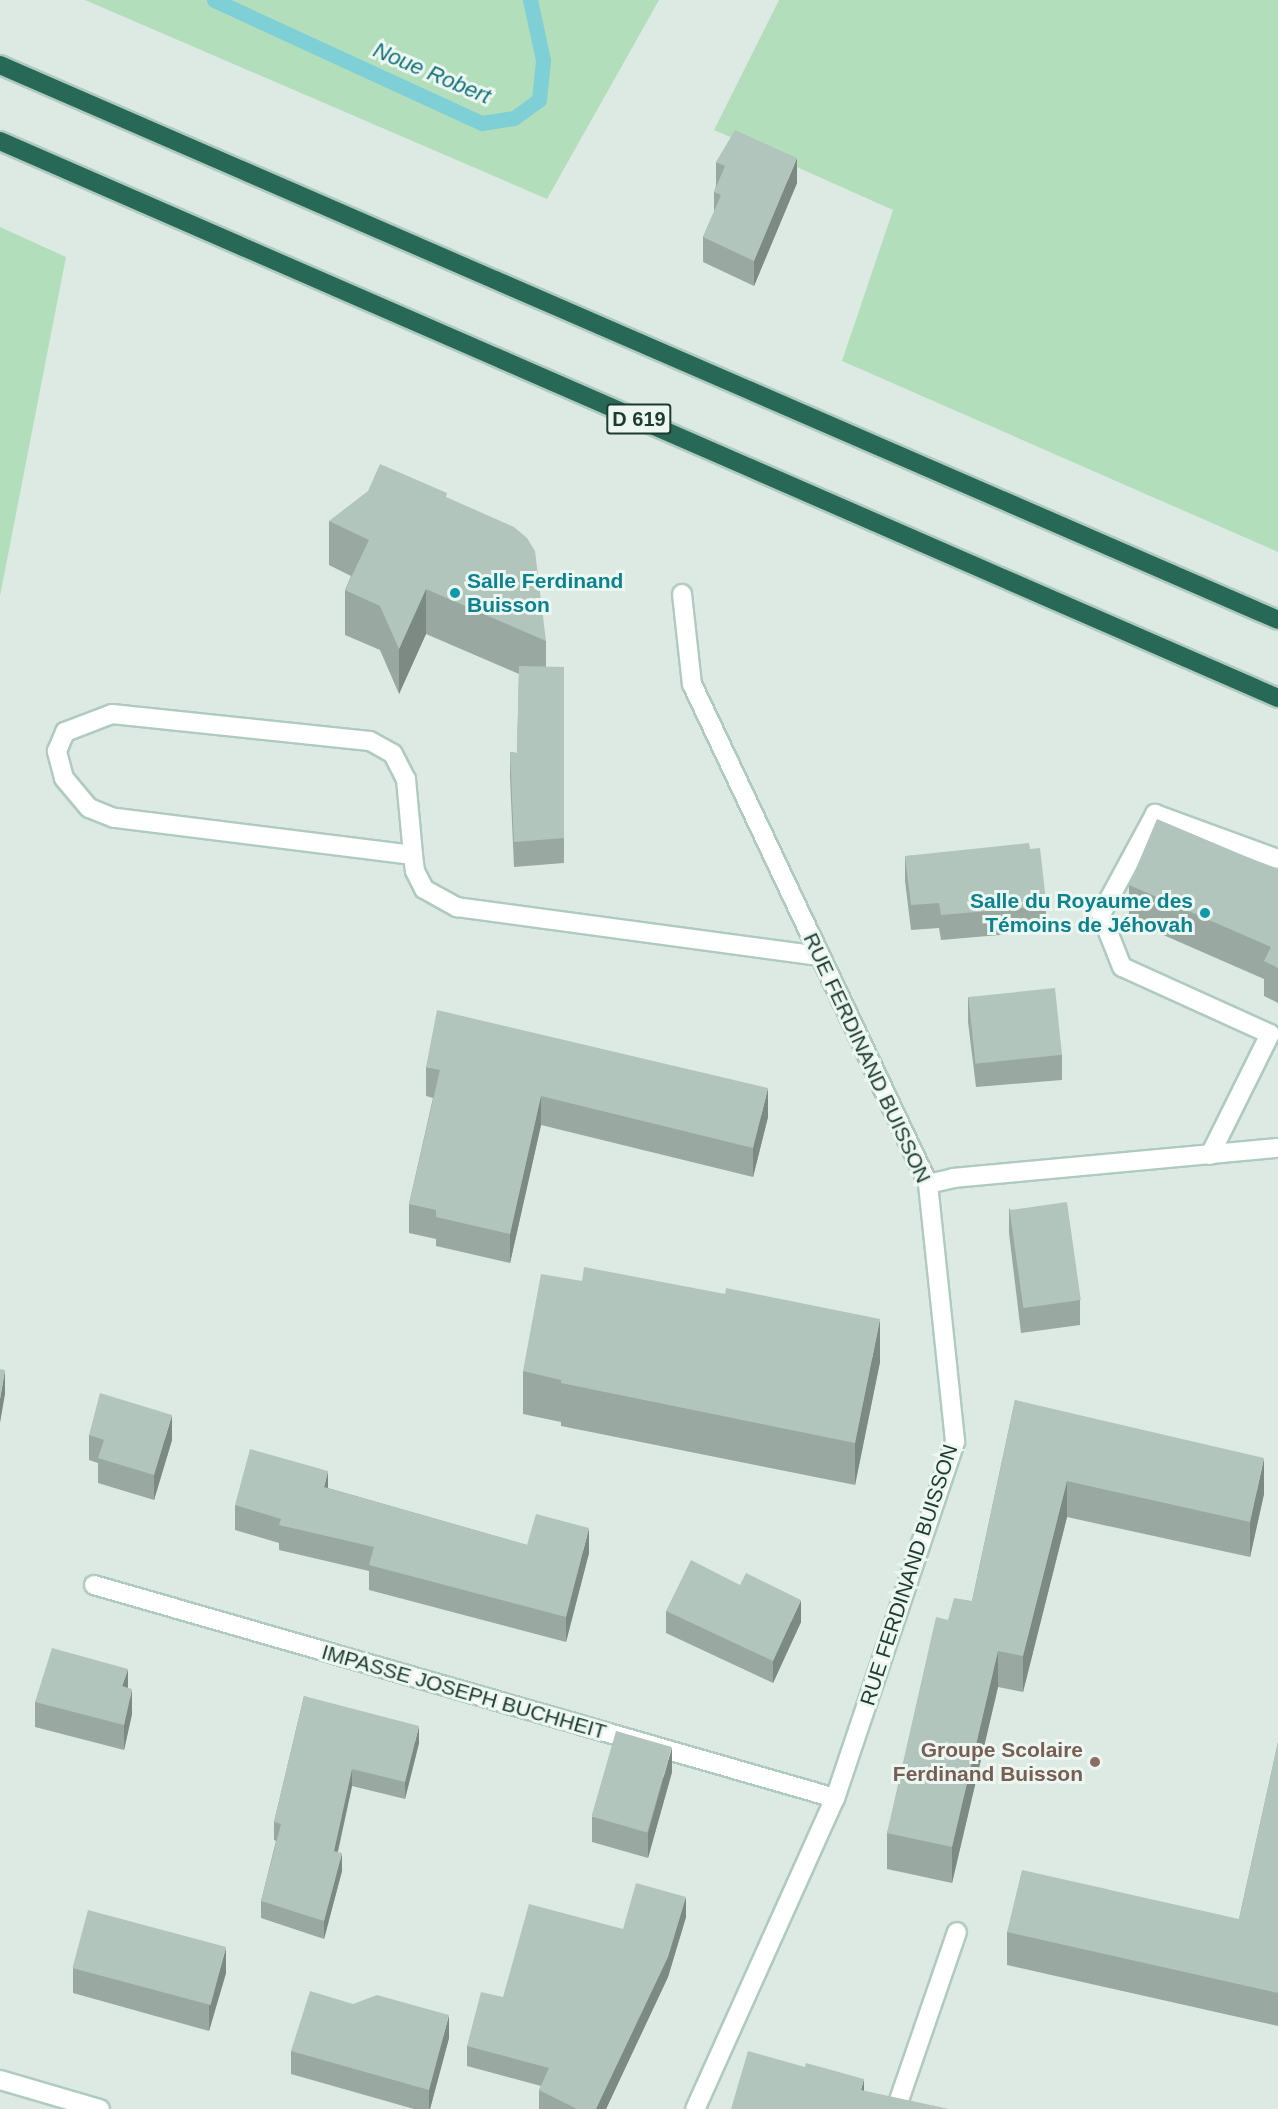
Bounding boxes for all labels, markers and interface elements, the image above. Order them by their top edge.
water label: Noue Robert [369,36,495,110]
road number: D 619 [606,402,672,436]
place label: Salle Ferdinand Buisson [467,568,623,618]
marker: Salle Ferdinand Buisson [448,586,462,600]
place label: Salle du Royaume des Témoins de Jéhovah [970,888,1193,938]
marker: Salle du Royaume des Témoins de Jéhovah [1198,906,1212,920]
street label: RUE FERDINAND BUISSON [798,929,936,1187]
street label: RUE FERDINAND BUISSON [855,1441,963,1709]
street label: IMPASSE JOSEPH BUCHHEIT [319,1639,609,1745]
place label: Groupe Scolaire Ferdinand Buisson [893,1737,1083,1787]
marker: Groupe Scolaire Ferdinand Buisson [1088,1755,1102,1769]

